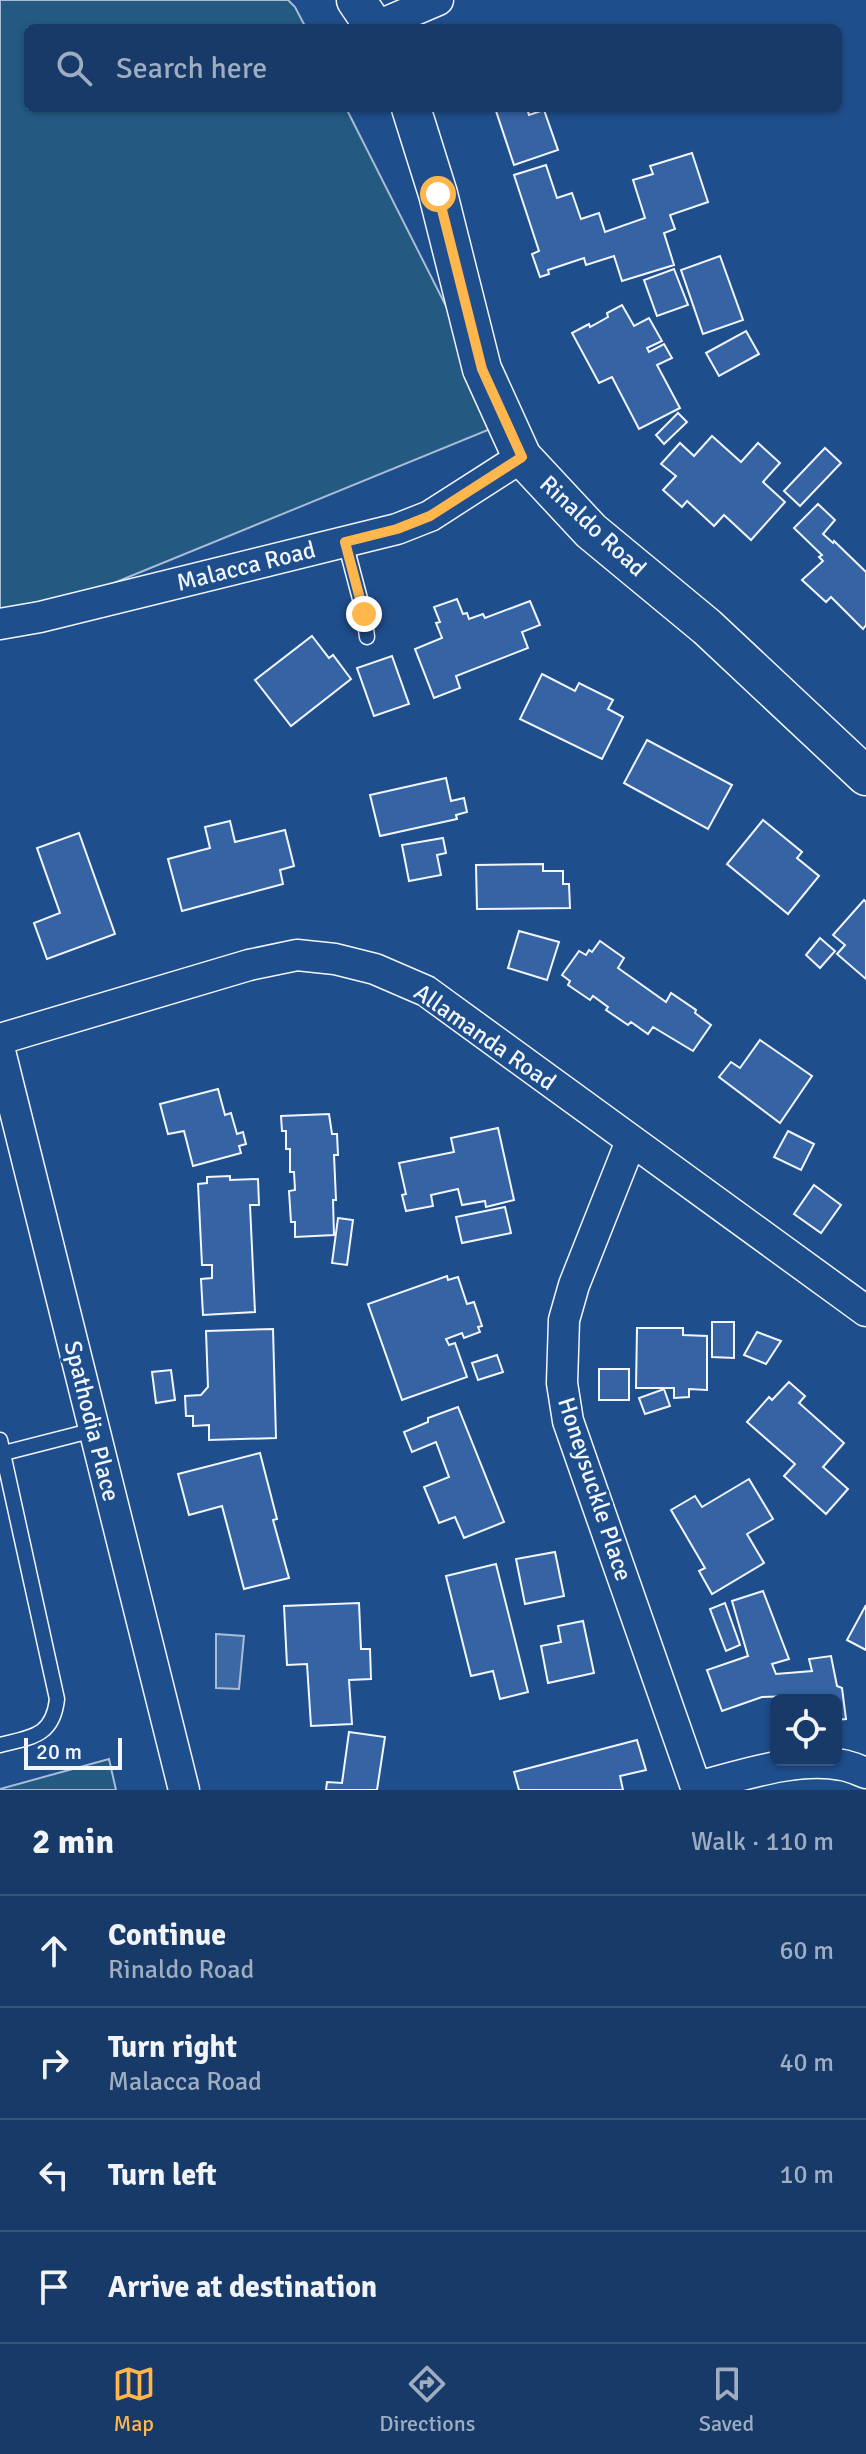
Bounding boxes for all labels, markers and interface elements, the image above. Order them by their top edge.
search box [24,24,842,112]
icon: search [52,46,96,90]
text: Search here [116,50,267,87]
route start [420,176,456,212]
street label: Rinaldo Road [533,469,653,583]
street label: Malacca Road [173,534,319,598]
route end [346,596,382,632]
street label: Allamanda Road [408,977,562,1097]
street label: Spathodia Place [58,1338,126,1504]
street label: Honeysuckle Place [551,1393,639,1585]
map controls [770,1694,842,1766]
button: locate [770,1694,842,1766]
scale bar [24,1734,122,1770]
text: 20 m [36,1738,82,1765]
text: 2 min [32,1821,114,1863]
text: Walk · 110 m [691,1826,834,1858]
text: Continue [108,1917,226,1954]
icon: ahead [32,1929,76,1973]
text: 60 m [779,1935,834,1967]
text: Rinaldo Road [108,1954,254,1986]
text: Turn right [108,2029,237,2066]
icon: right [32,2041,76,2085]
text: 40 m [779,2047,834,2079]
text: Malacca Road [108,2066,262,2098]
icon: left [32,2153,76,2197]
text: Turn left [108,2157,217,2194]
text: 10 m [779,2159,834,2191]
icon: arrive [32,2265,76,2309]
text: Arrive at destination [108,2269,377,2306]
tab: Map [112,2362,156,2437]
tab: Directions [379,2362,475,2437]
tab: Saved [699,2362,754,2437]

